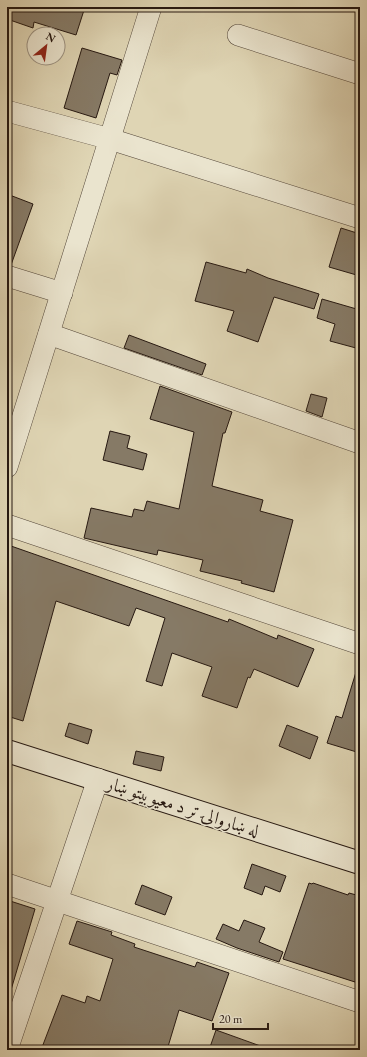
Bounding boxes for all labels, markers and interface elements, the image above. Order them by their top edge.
north arrow [26,26,66,66]
text: N [44,29,58,46]
street label: له ښاروالۍ تر د معیوبیتو ښار [102,770,262,842]
scale bar [213,1005,268,1031]
text: 20 m [219,1011,243,1027]

